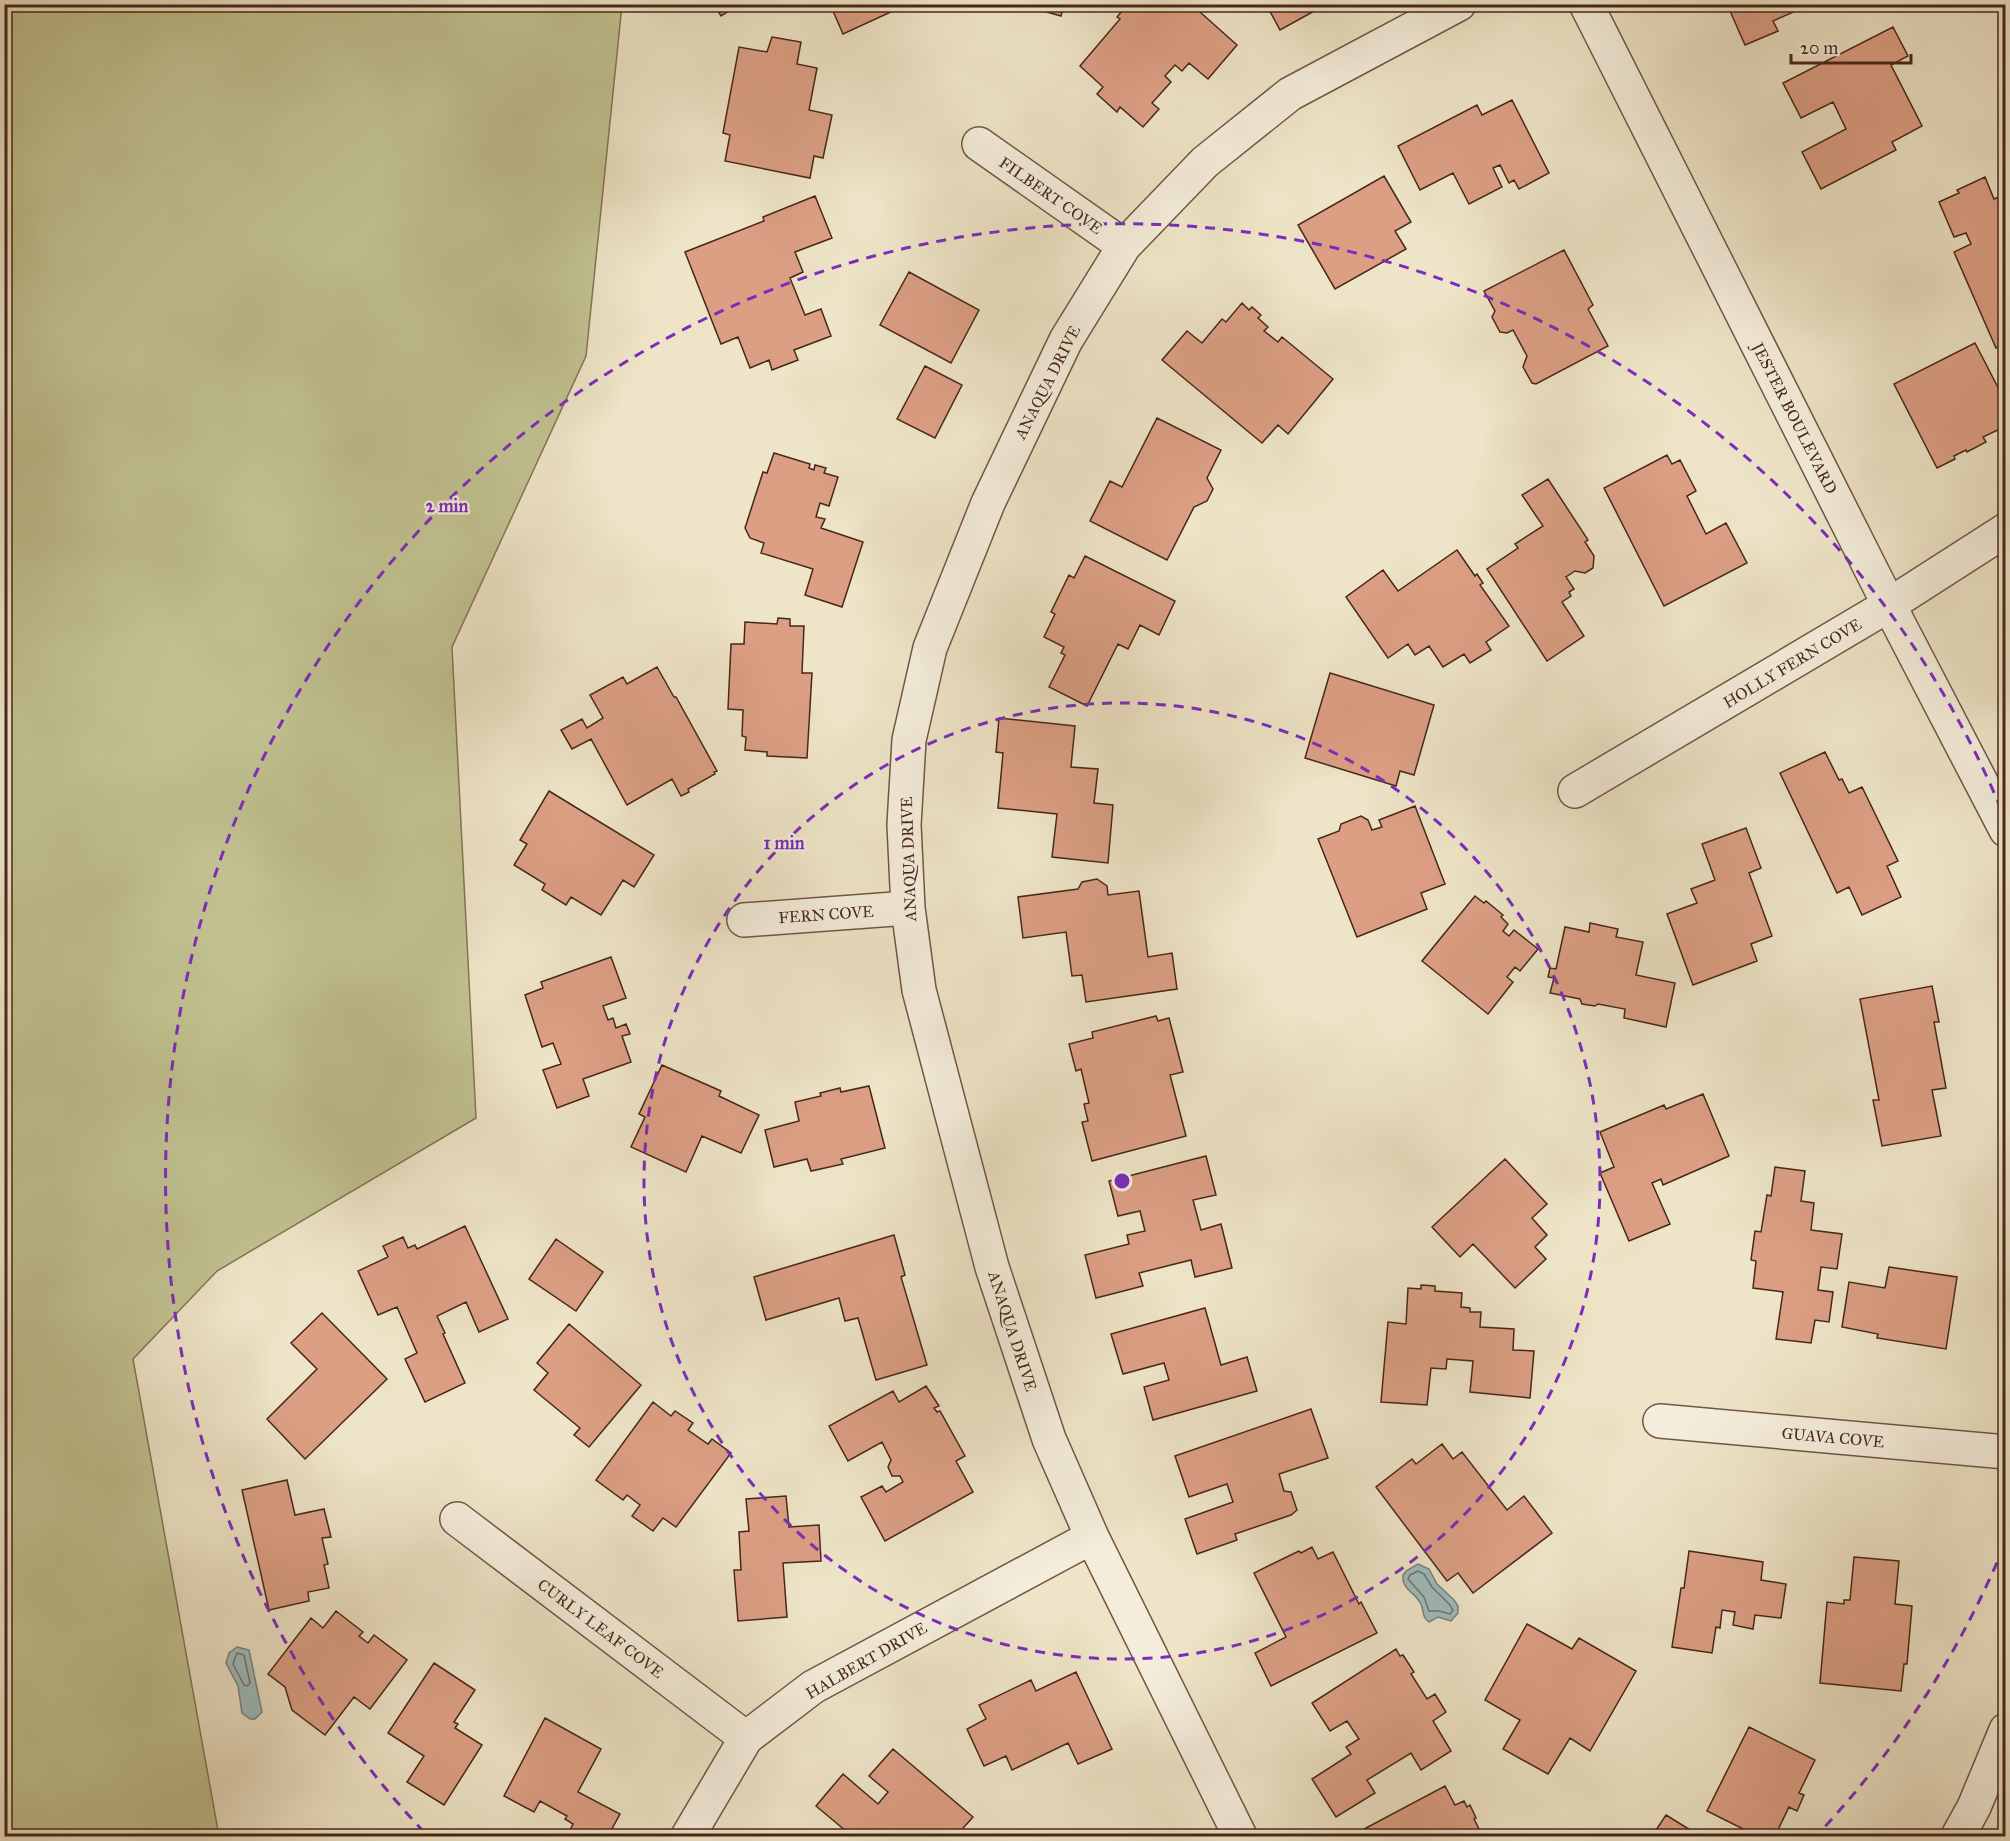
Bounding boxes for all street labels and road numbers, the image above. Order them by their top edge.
street label: FILBERT COVE [995,153,1106,238]
street label: ANAQUA DRIVE [1010,322,1084,443]
street label: JESTER BOULEVARD [1746,338,1841,498]
street label: HOLLY FERN COVE [1720,615,1865,712]
street label: ANAQUA DRIVE [897,796,920,923]
street label: FERN COVE [778,902,874,927]
street label: ANAQUA DRIVE [984,1268,1041,1394]
street label: GUAVA COVE [1781,1424,1885,1451]
street label: CURLY LEAF COVE [534,1575,668,1682]
street label: HALBERT DRIVE [802,1618,930,1703]

